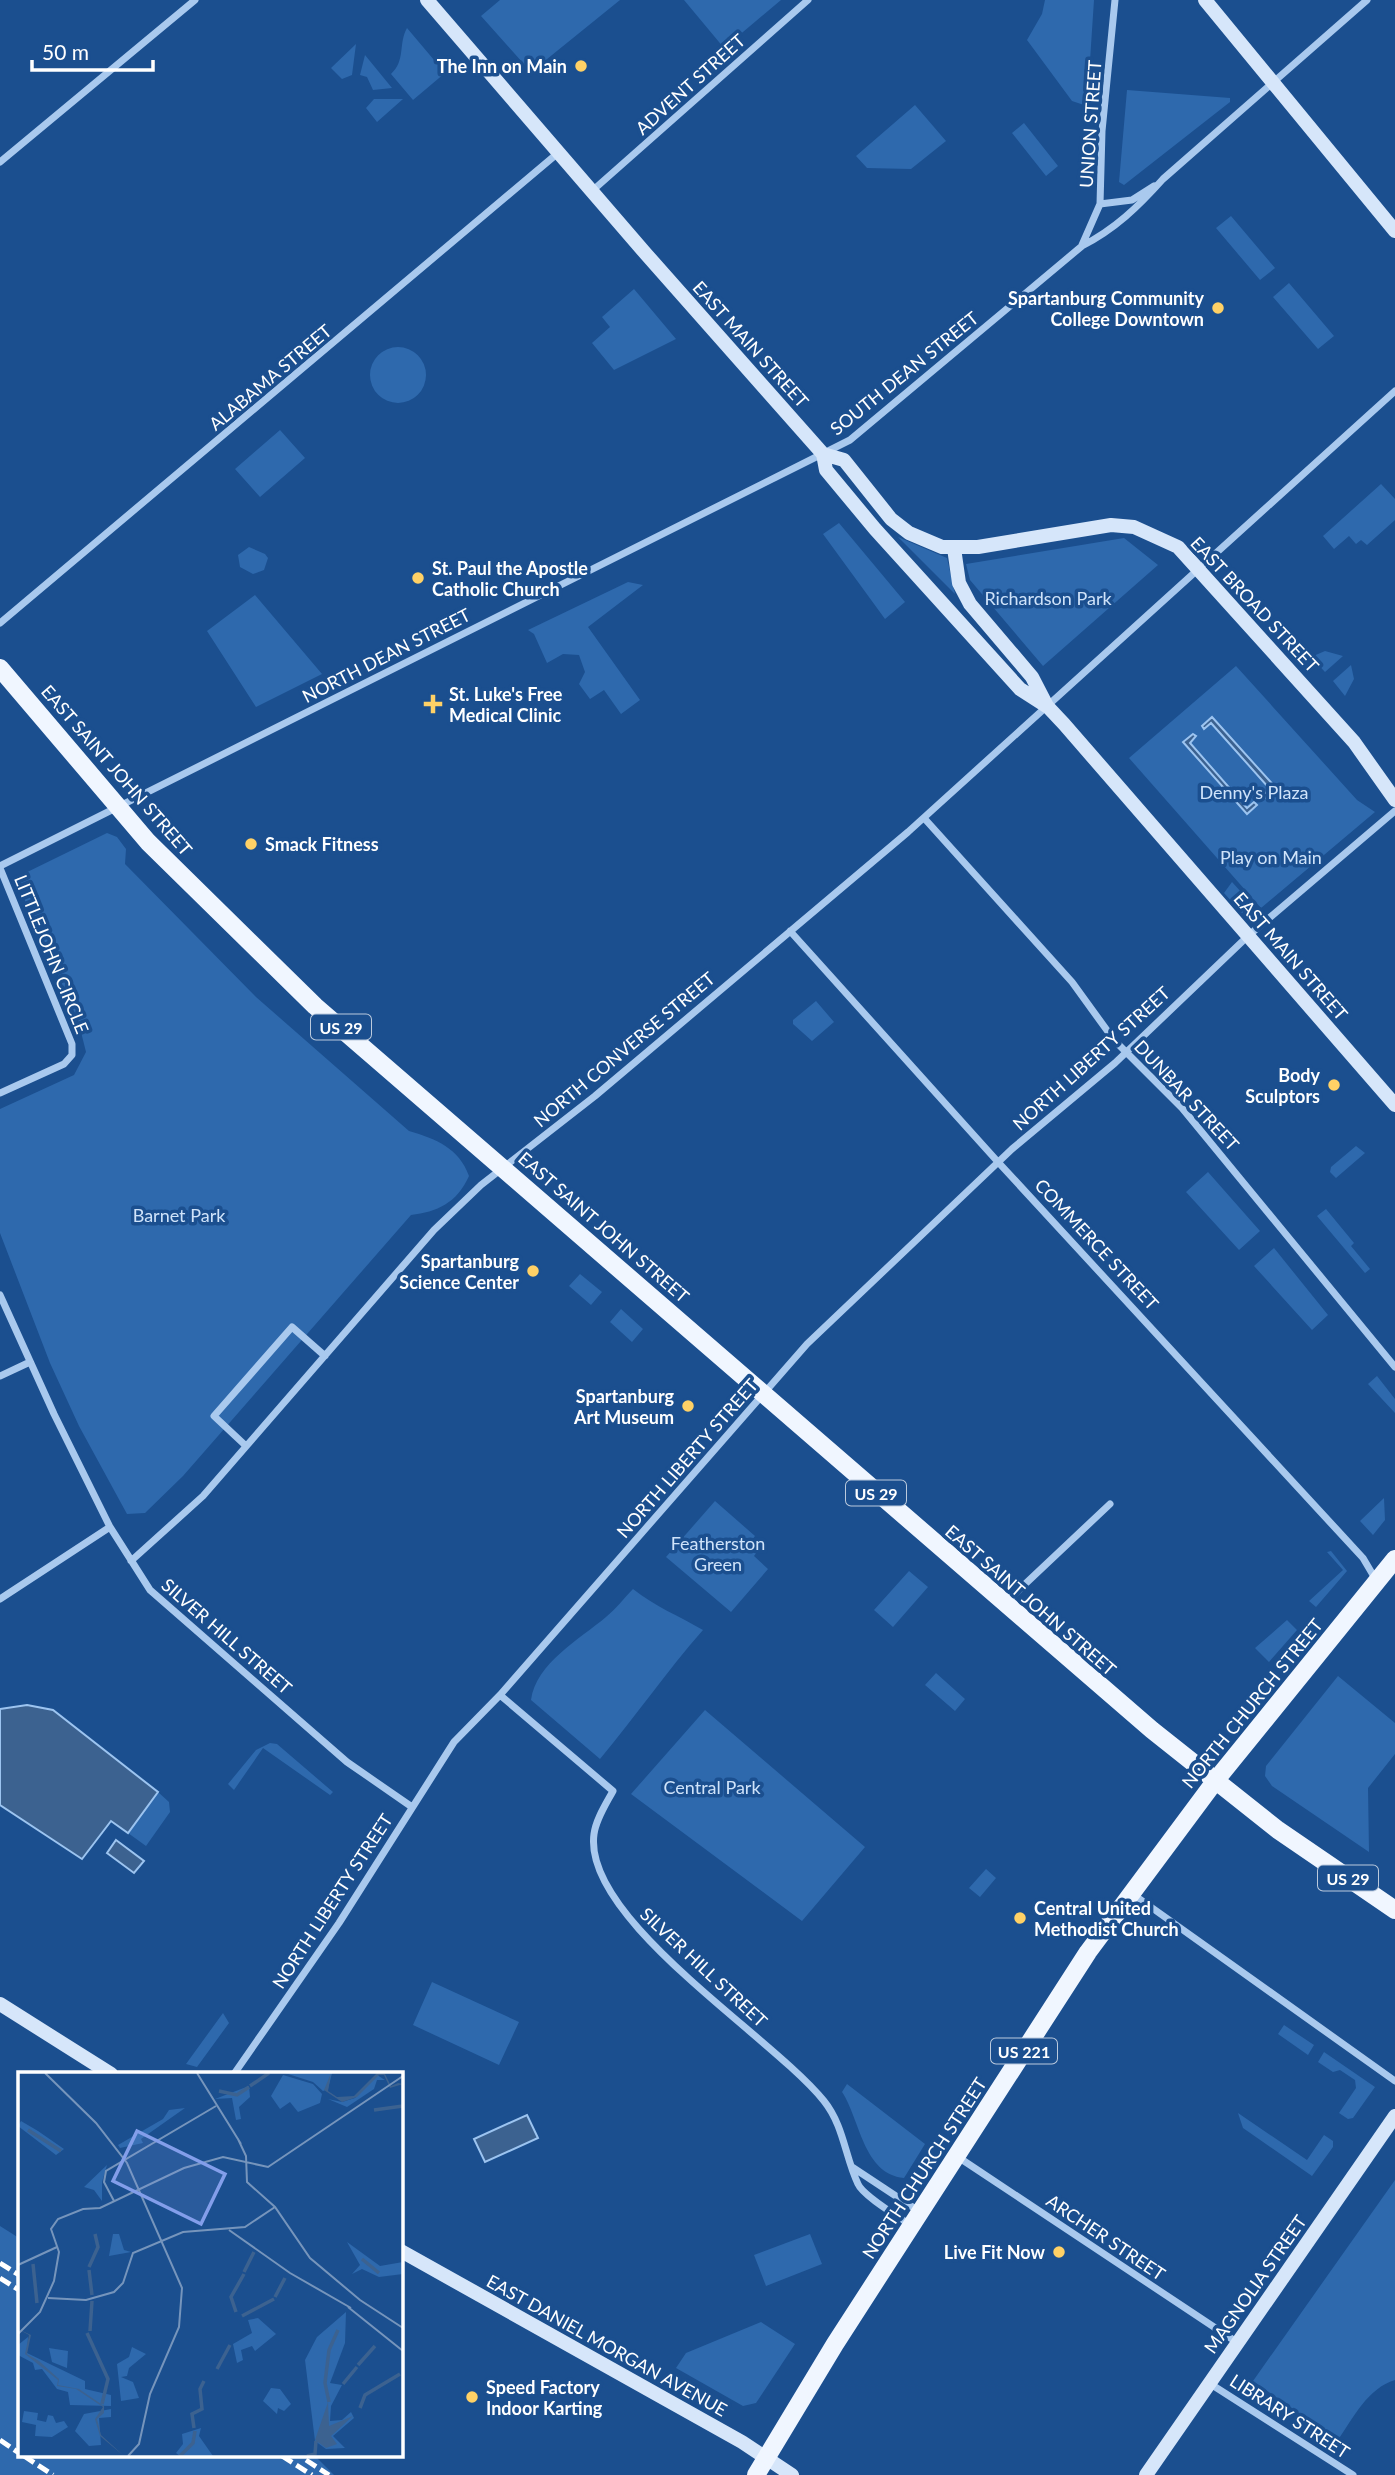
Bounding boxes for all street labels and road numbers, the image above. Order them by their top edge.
street label: ADVENT STREET [631,29,750,139]
street label: UNION STREET [1075,59,1105,189]
street label: EAST MAIN STREET [688,276,814,412]
street label: SOUTH DEAN STREET [826,306,983,439]
street label: ALABAMA STREET [204,319,336,435]
street label: EAST BROAD STREET [1186,532,1324,677]
street label: NORTH DEAN STREET [298,603,474,707]
street label: EAST SAINT JOHN STREET [37,680,197,860]
street label: LITTLEJOHN CIRCLE [10,871,94,1037]
street label: EAST MAIN STREET [1229,887,1353,1025]
street label: NORTH CONVERSE STREET [529,967,719,1131]
street label: NORTH LIBERTY STREET [1008,981,1174,1134]
road number: US 29 [311,1015,371,1040]
street label: DUNBAR STREET [1130,1035,1244,1155]
street label: EAST SAINT JOHN STREET [514,1147,694,1307]
street label: COMMERCE STREET [1031,1174,1164,1314]
street label: NORTH LIBERTY STREET [612,1374,762,1542]
road number: US 29 [846,1480,906,1506]
street label: EAST SAINT JOHN STREET [941,1520,1121,1680]
street label: SILVER HILL STREET [157,1573,297,1699]
street label: NORTH CHURCH STREET [1177,1614,1327,1792]
street label: NORTH LIBERTY STREET [267,1809,397,1993]
road number: US 29 [1318,1866,1378,1890]
street label: SILVER HILL STREET [636,1903,772,2032]
road number: US 221 [991,2038,1057,2064]
street label: NORTH CHURCH STREET [857,2073,991,2263]
street label: ARCHER STREET [1042,2189,1170,2285]
street label: MAGNOLIA STREET [1199,2210,1311,2357]
street label: EAST DANIEL MORGAN AVENUE [483,2270,731,2420]
street label: LIBRARY STREET [1226,2369,1354,2463]

